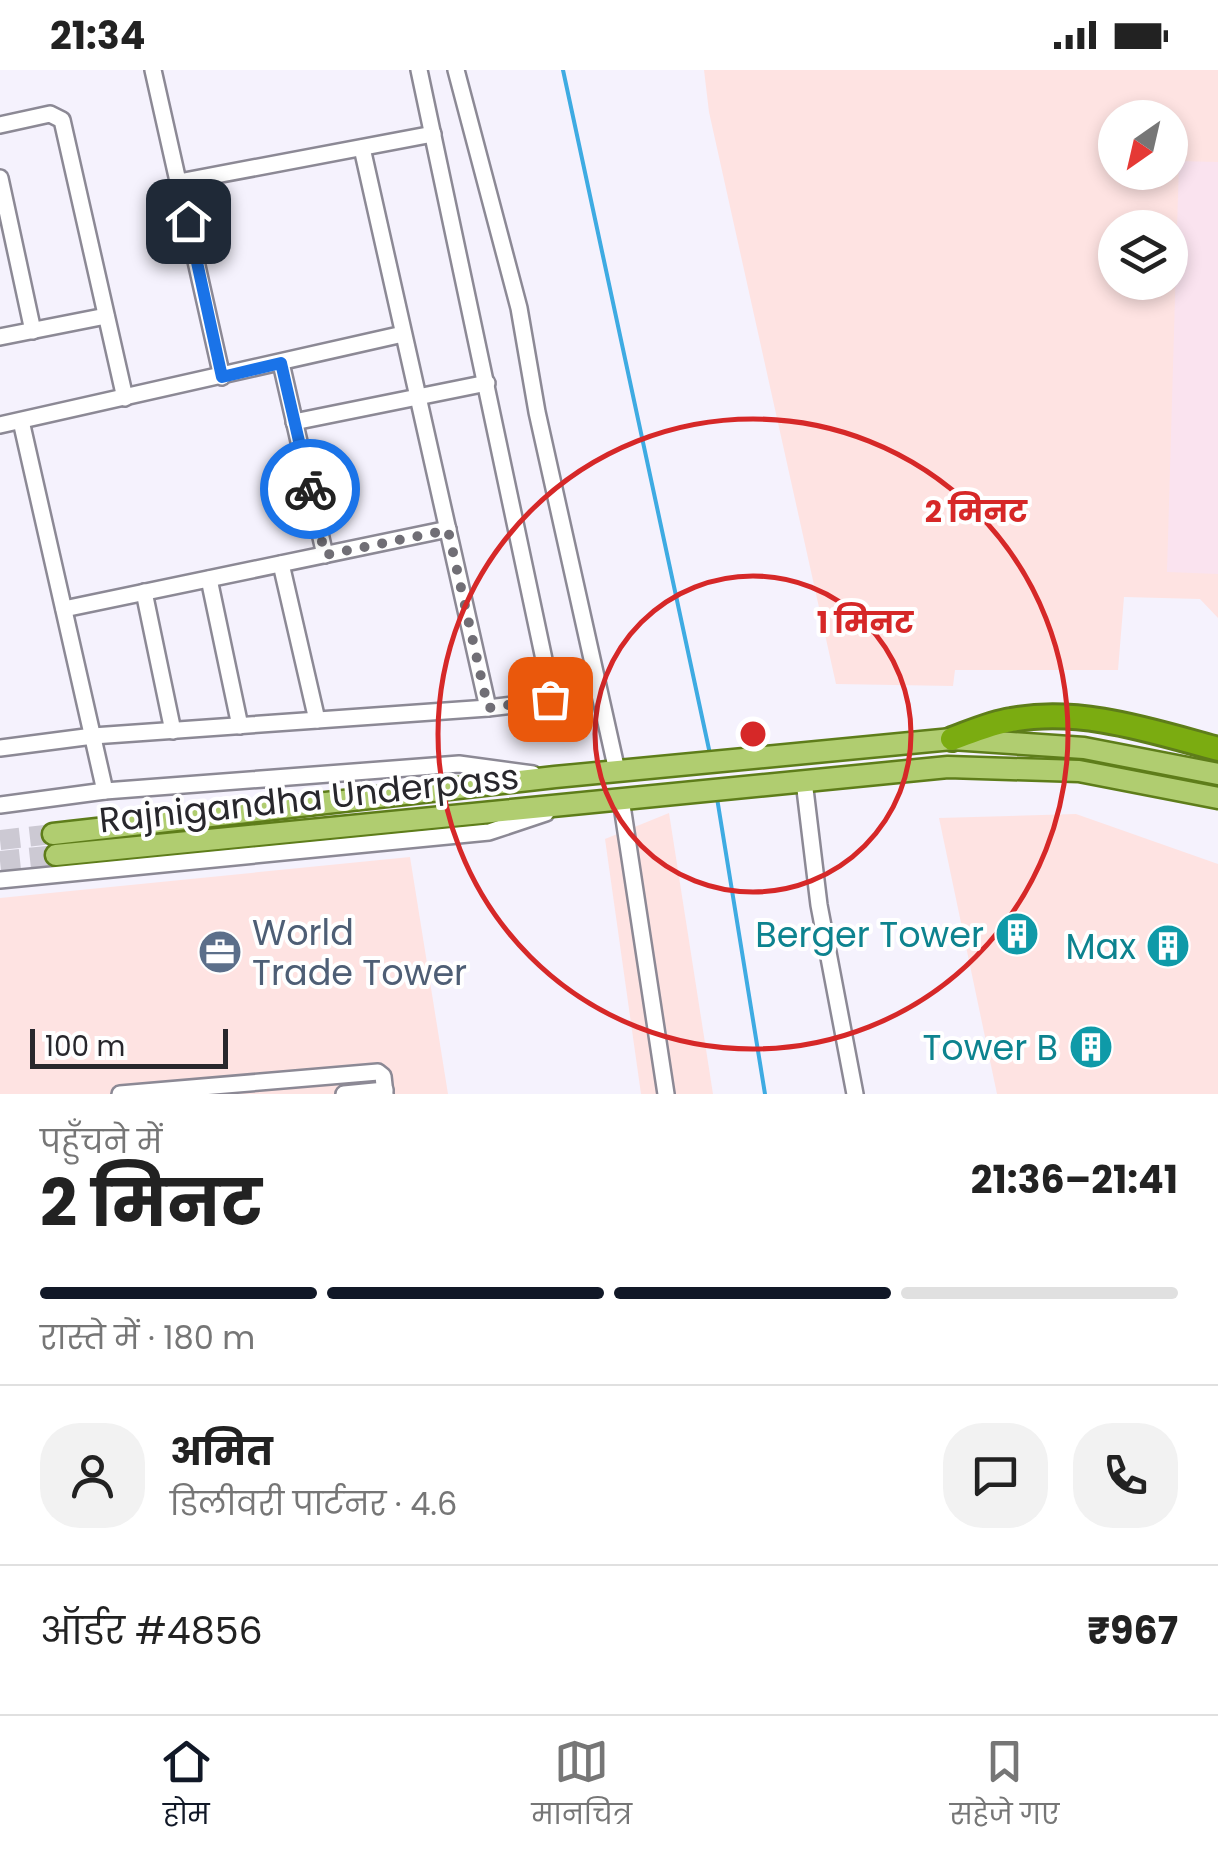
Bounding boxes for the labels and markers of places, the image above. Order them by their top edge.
pin [146,179,231,264]
pin [508,657,593,742]
centre of rings [735,716,771,752]
place label: World Trade Tower [252,908,467,997]
place label: Berger Tower [755,910,984,959]
building icon: Berger Tower [994,911,1040,957]
place label: Max [1065,922,1136,971]
building icon: Max [1145,923,1191,969]
office icon: World Trade Tower [197,929,243,975]
place label: Tower B [922,1023,1058,1072]
building icon: Tower B [1068,1024,1114,1070]

